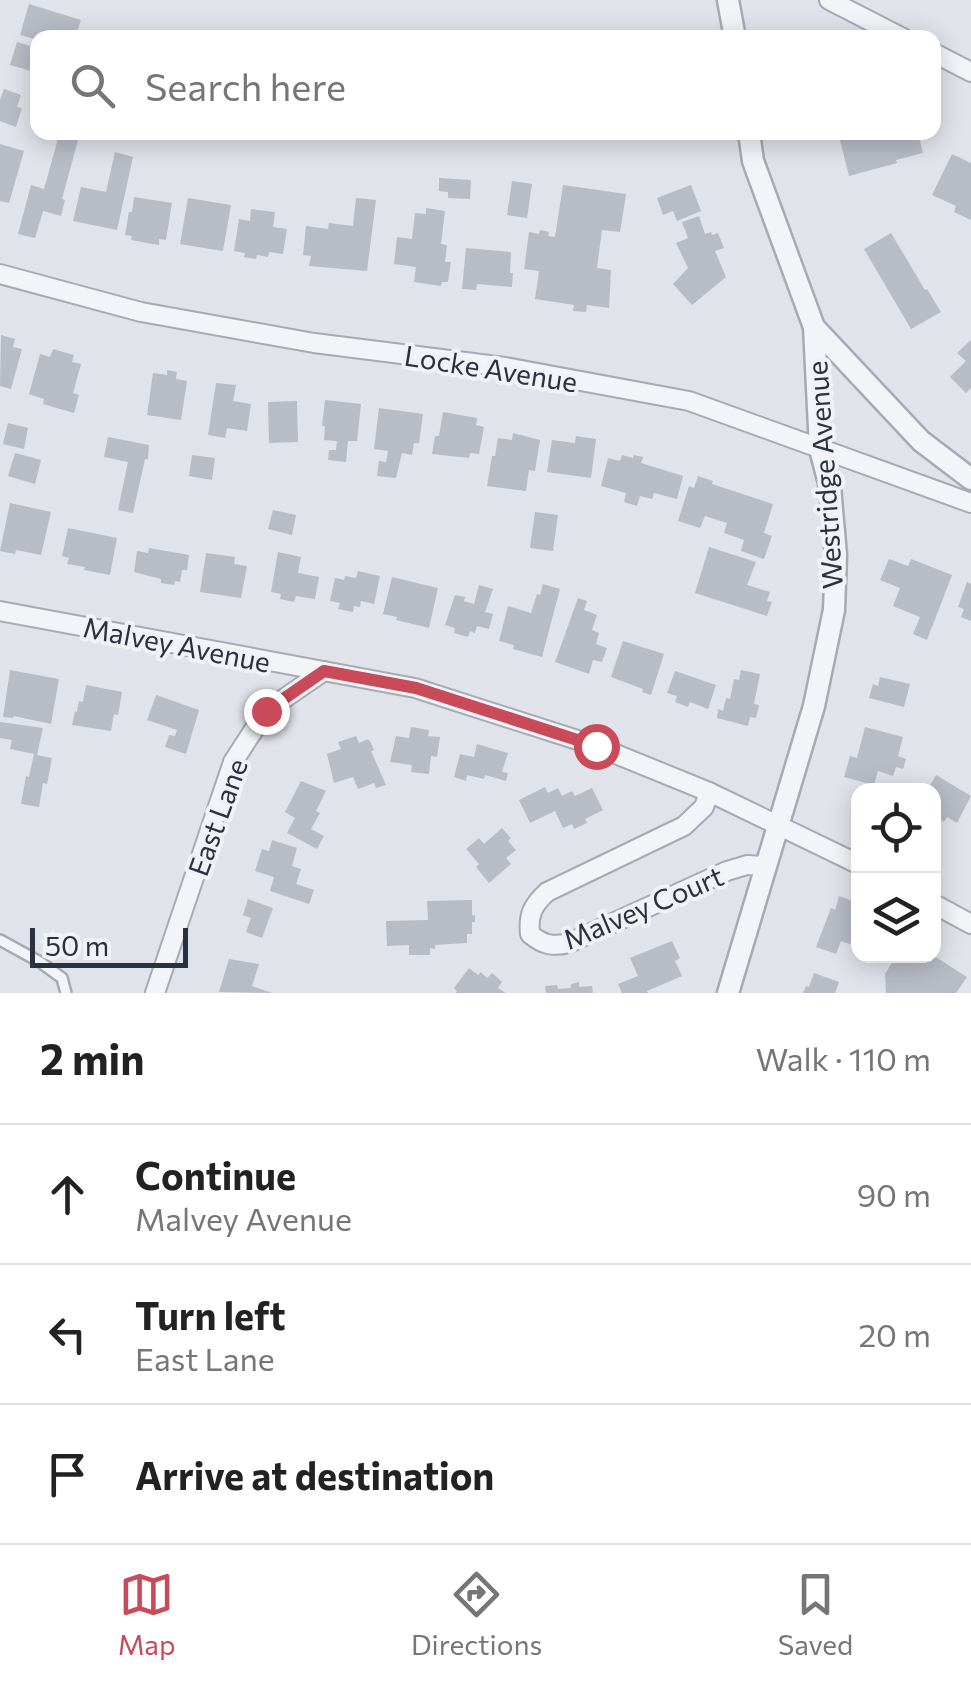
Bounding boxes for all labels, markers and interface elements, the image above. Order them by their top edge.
search box [30,30,941,140]
icon: search [65,58,120,113]
text: Search here [145,62,346,109]
street label: Locke Avenue [402,338,580,398]
street label: Westridge Avenue [799,360,849,590]
street label: Malvey Avenue [81,609,273,679]
route end [244,689,290,735]
route start [574,724,620,770]
street label: East Lane [180,754,254,880]
map controls [851,783,941,963]
button: locate [851,783,941,873]
street label: Malvey Court [558,858,728,956]
button: layers [851,873,941,963]
scale bar [30,923,188,968]
text: 50 m [45,928,109,962]
text: 2 min [40,1032,145,1084]
text: Walk · 110 m [756,1038,931,1078]
text: Continue [135,1151,296,1198]
icon: ahead [40,1167,95,1222]
text: 90 m [857,1174,931,1214]
text: Malvey Avenue [135,1198,352,1238]
text: Turn left [135,1291,286,1338]
icon: left [40,1307,95,1362]
text: 20 m [858,1314,931,1354]
text: East Lane [135,1338,275,1378]
icon: arrive [40,1447,95,1502]
text: Arrive at destination [135,1451,494,1498]
tab: Map [118,1567,175,1661]
tab: Directions [411,1567,542,1661]
tab: Saved [778,1567,853,1661]

